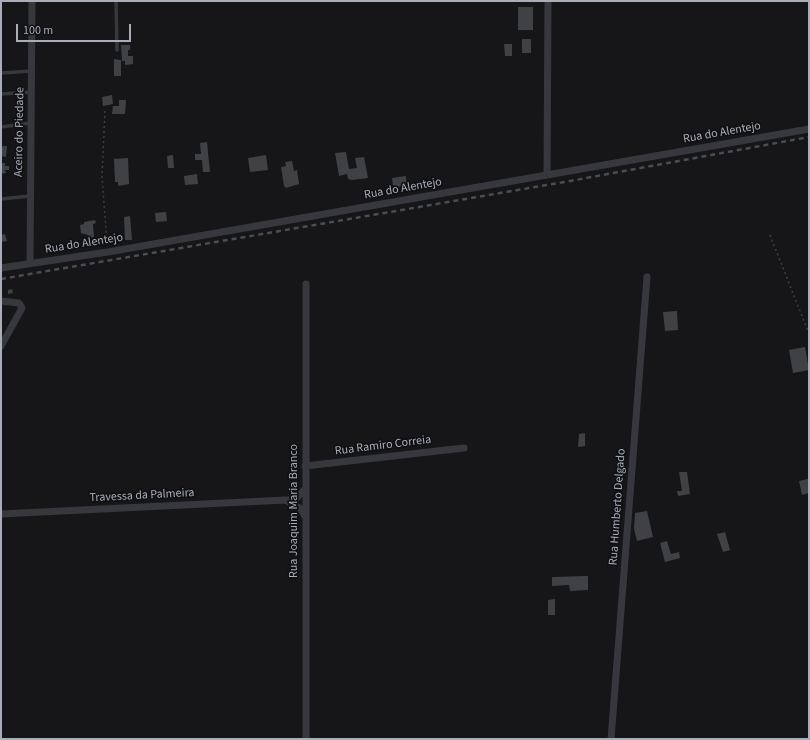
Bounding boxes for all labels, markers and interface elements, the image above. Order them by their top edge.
scale bar [18,16,133,42]
text: 100 m [23,22,53,39]
street label: Aceiro do Piedade [12,87,28,177]
street label: Rua do Alentejo [682,119,762,147]
street label: Rua do Alentejo [363,175,443,203]
street label: Rua do Alentejo [44,231,124,257]
street label: Rua Ramiro Correia [334,433,432,459]
street label: Rua Joaquim Maria Branco [287,444,301,578]
street label: Rua Humberto Delgado [607,448,629,566]
street label: Travessa da Palmeira [89,486,195,506]

